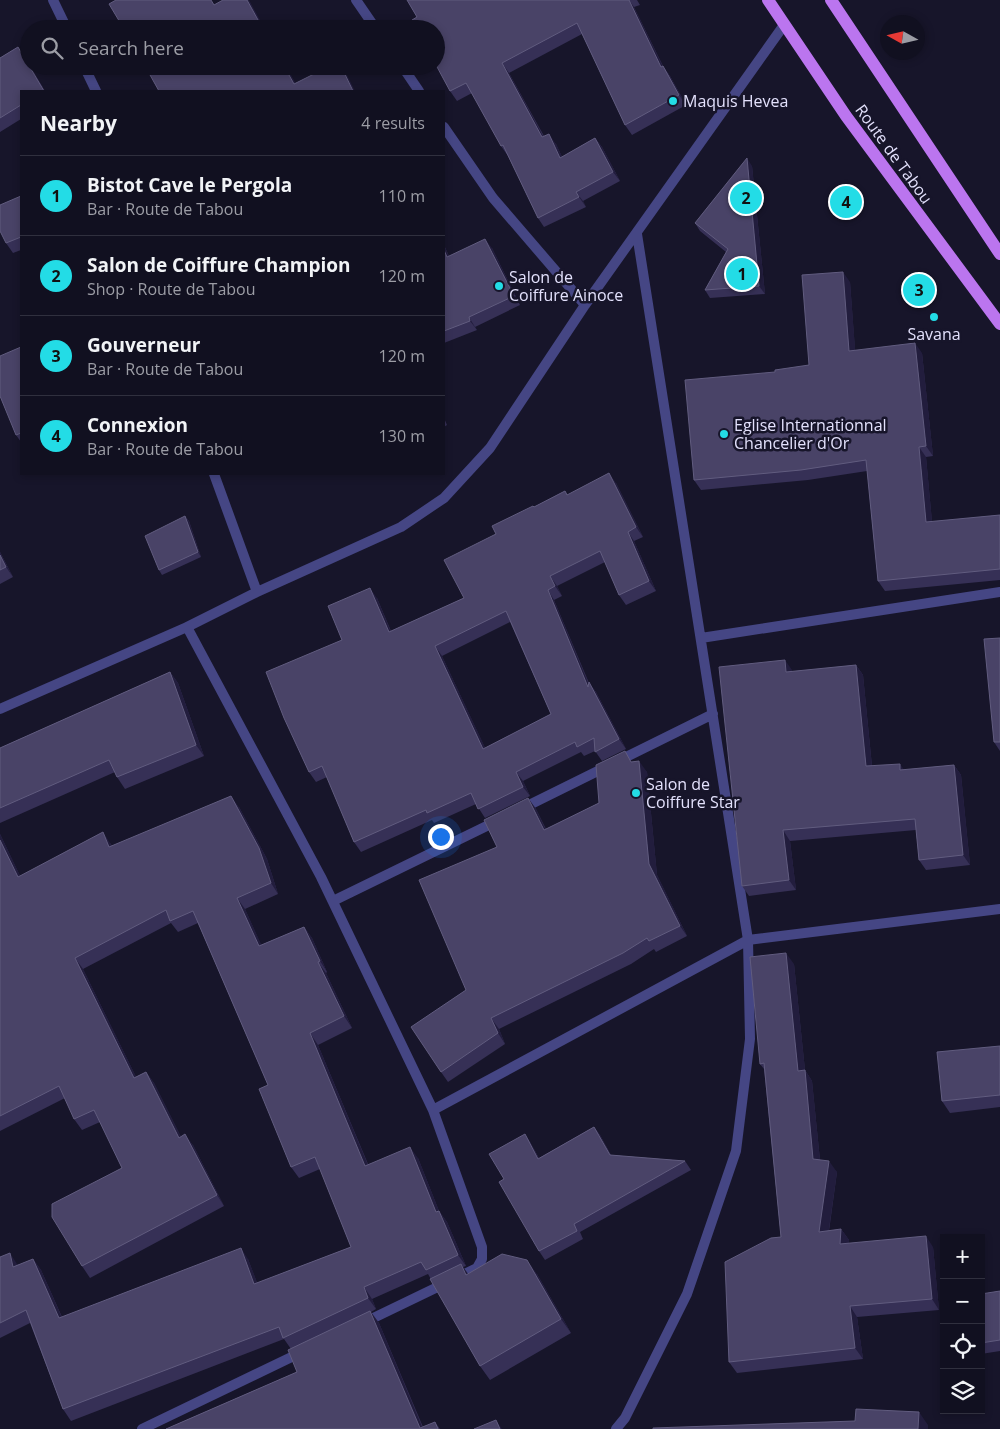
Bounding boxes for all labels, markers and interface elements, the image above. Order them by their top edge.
north arrow [880,15,925,60]
search box [20,20,445,75]
icon: search [38,34,66,62]
text: Search here [78,35,184,61]
place label: Maquis Hevea [683,90,788,112]
marker: Maquis Hevea [667,95,679,107]
street label: Route de Tabou [850,100,938,208]
text: Nearby [40,109,117,137]
text: 4 results [361,112,425,134]
text: Bistot Cave le Pergola [87,172,292,198]
pin: 2 [730,179,762,217]
pin: 4 [830,183,862,221]
text: 1 [51,185,61,207]
text: 110 m [379,185,425,207]
text: Bar · Route de Tabou [87,198,243,220]
text: Salon de Coiffure Champion [87,252,351,278]
pin: 1 [726,255,758,293]
text: 2 [51,265,61,287]
text: 120 m [379,265,425,287]
place label: Salon de Coiffure Ainoce [509,266,623,306]
pin: 3 [903,271,935,309]
text: Shop · Route de Tabou [87,278,256,300]
marker: Salon de Coiffure Ainoce [493,280,505,292]
marker: Savana [928,311,940,323]
place label: Savana [907,323,961,345]
text: Gouverneur [87,332,201,358]
text: 3 [51,345,61,367]
text: 120 m [379,345,425,367]
text: Bar · Route de Tabou [87,358,243,380]
text: Connexion [87,412,188,438]
place label: Eglise Internationnal Chancelier d'Or [734,414,887,454]
text: 4 [51,425,61,447]
text: 130 m [379,425,425,447]
marker: Eglise Internationnal Chancelier d'Or [718,428,730,440]
text: Bar · Route de Tabou [87,438,243,460]
place label: Salon de Coiffure Star [646,773,740,813]
marker: Salon de Coiffure Star [630,787,642,799]
your location [428,824,454,850]
map controls [940,1234,985,1414]
button: + [940,1234,985,1279]
button: − [940,1279,985,1324]
button: locate [940,1324,985,1369]
button: layers [940,1369,985,1414]

